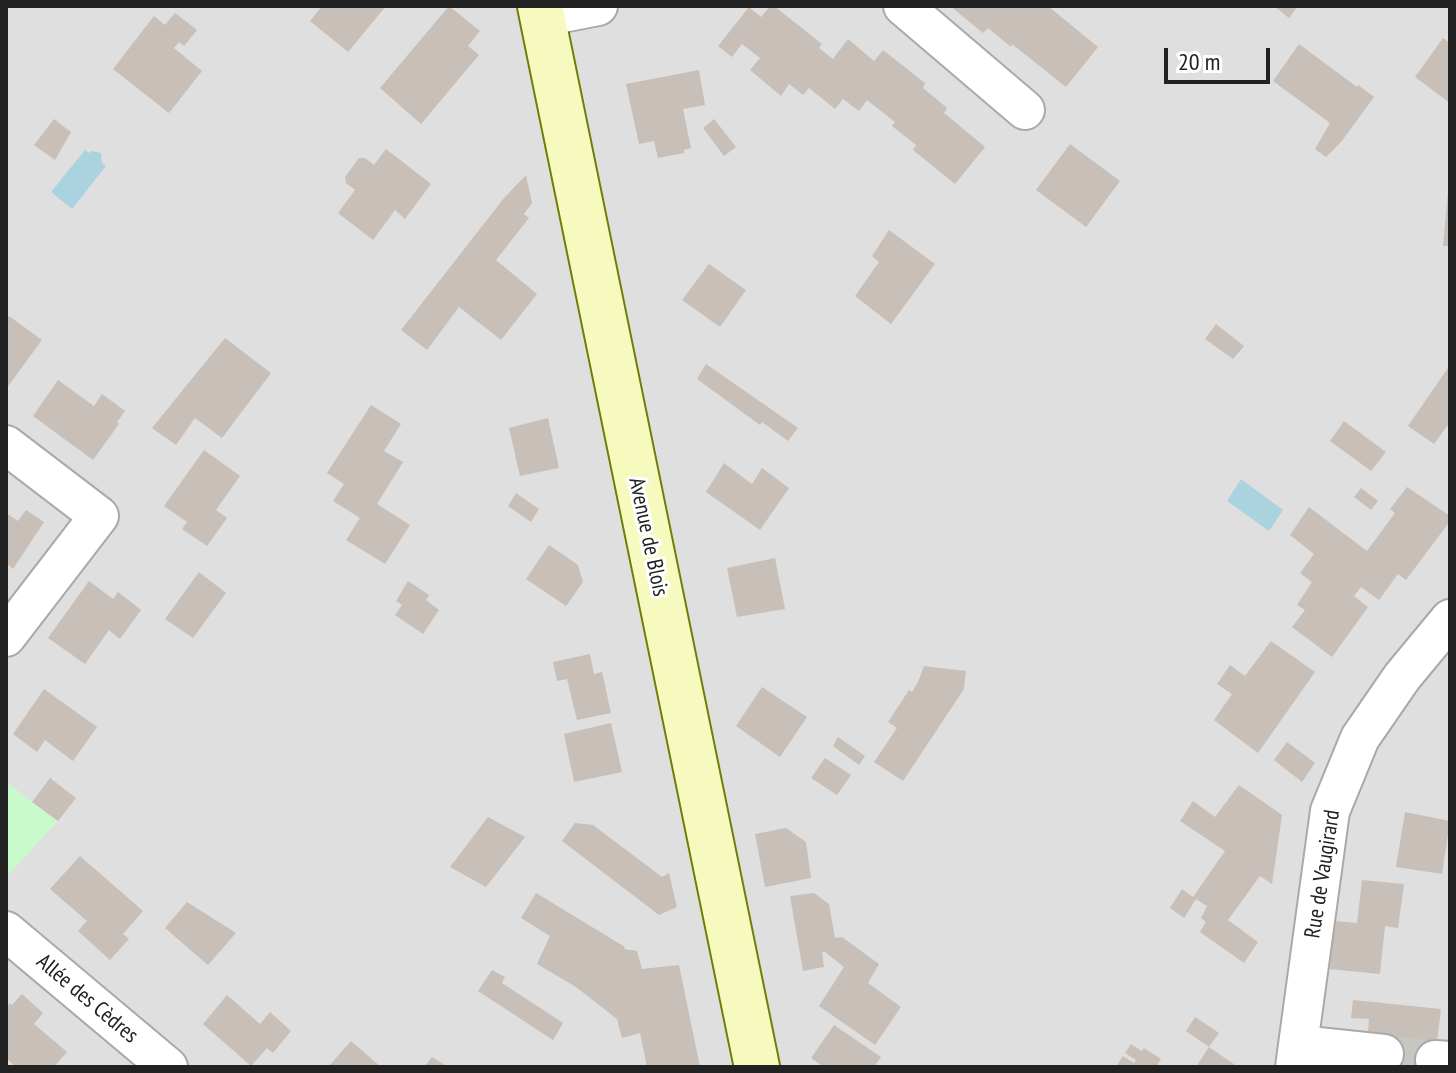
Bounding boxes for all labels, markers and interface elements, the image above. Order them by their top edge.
scale bar [1168,32,1274,82]
text: 20 m [1178,46,1220,77]
street label: Avenue de Blois [623,475,673,599]
street label: Rue de Vaugirard [1300,808,1346,940]
street label: Allée des Cèdres [31,949,143,1049]

